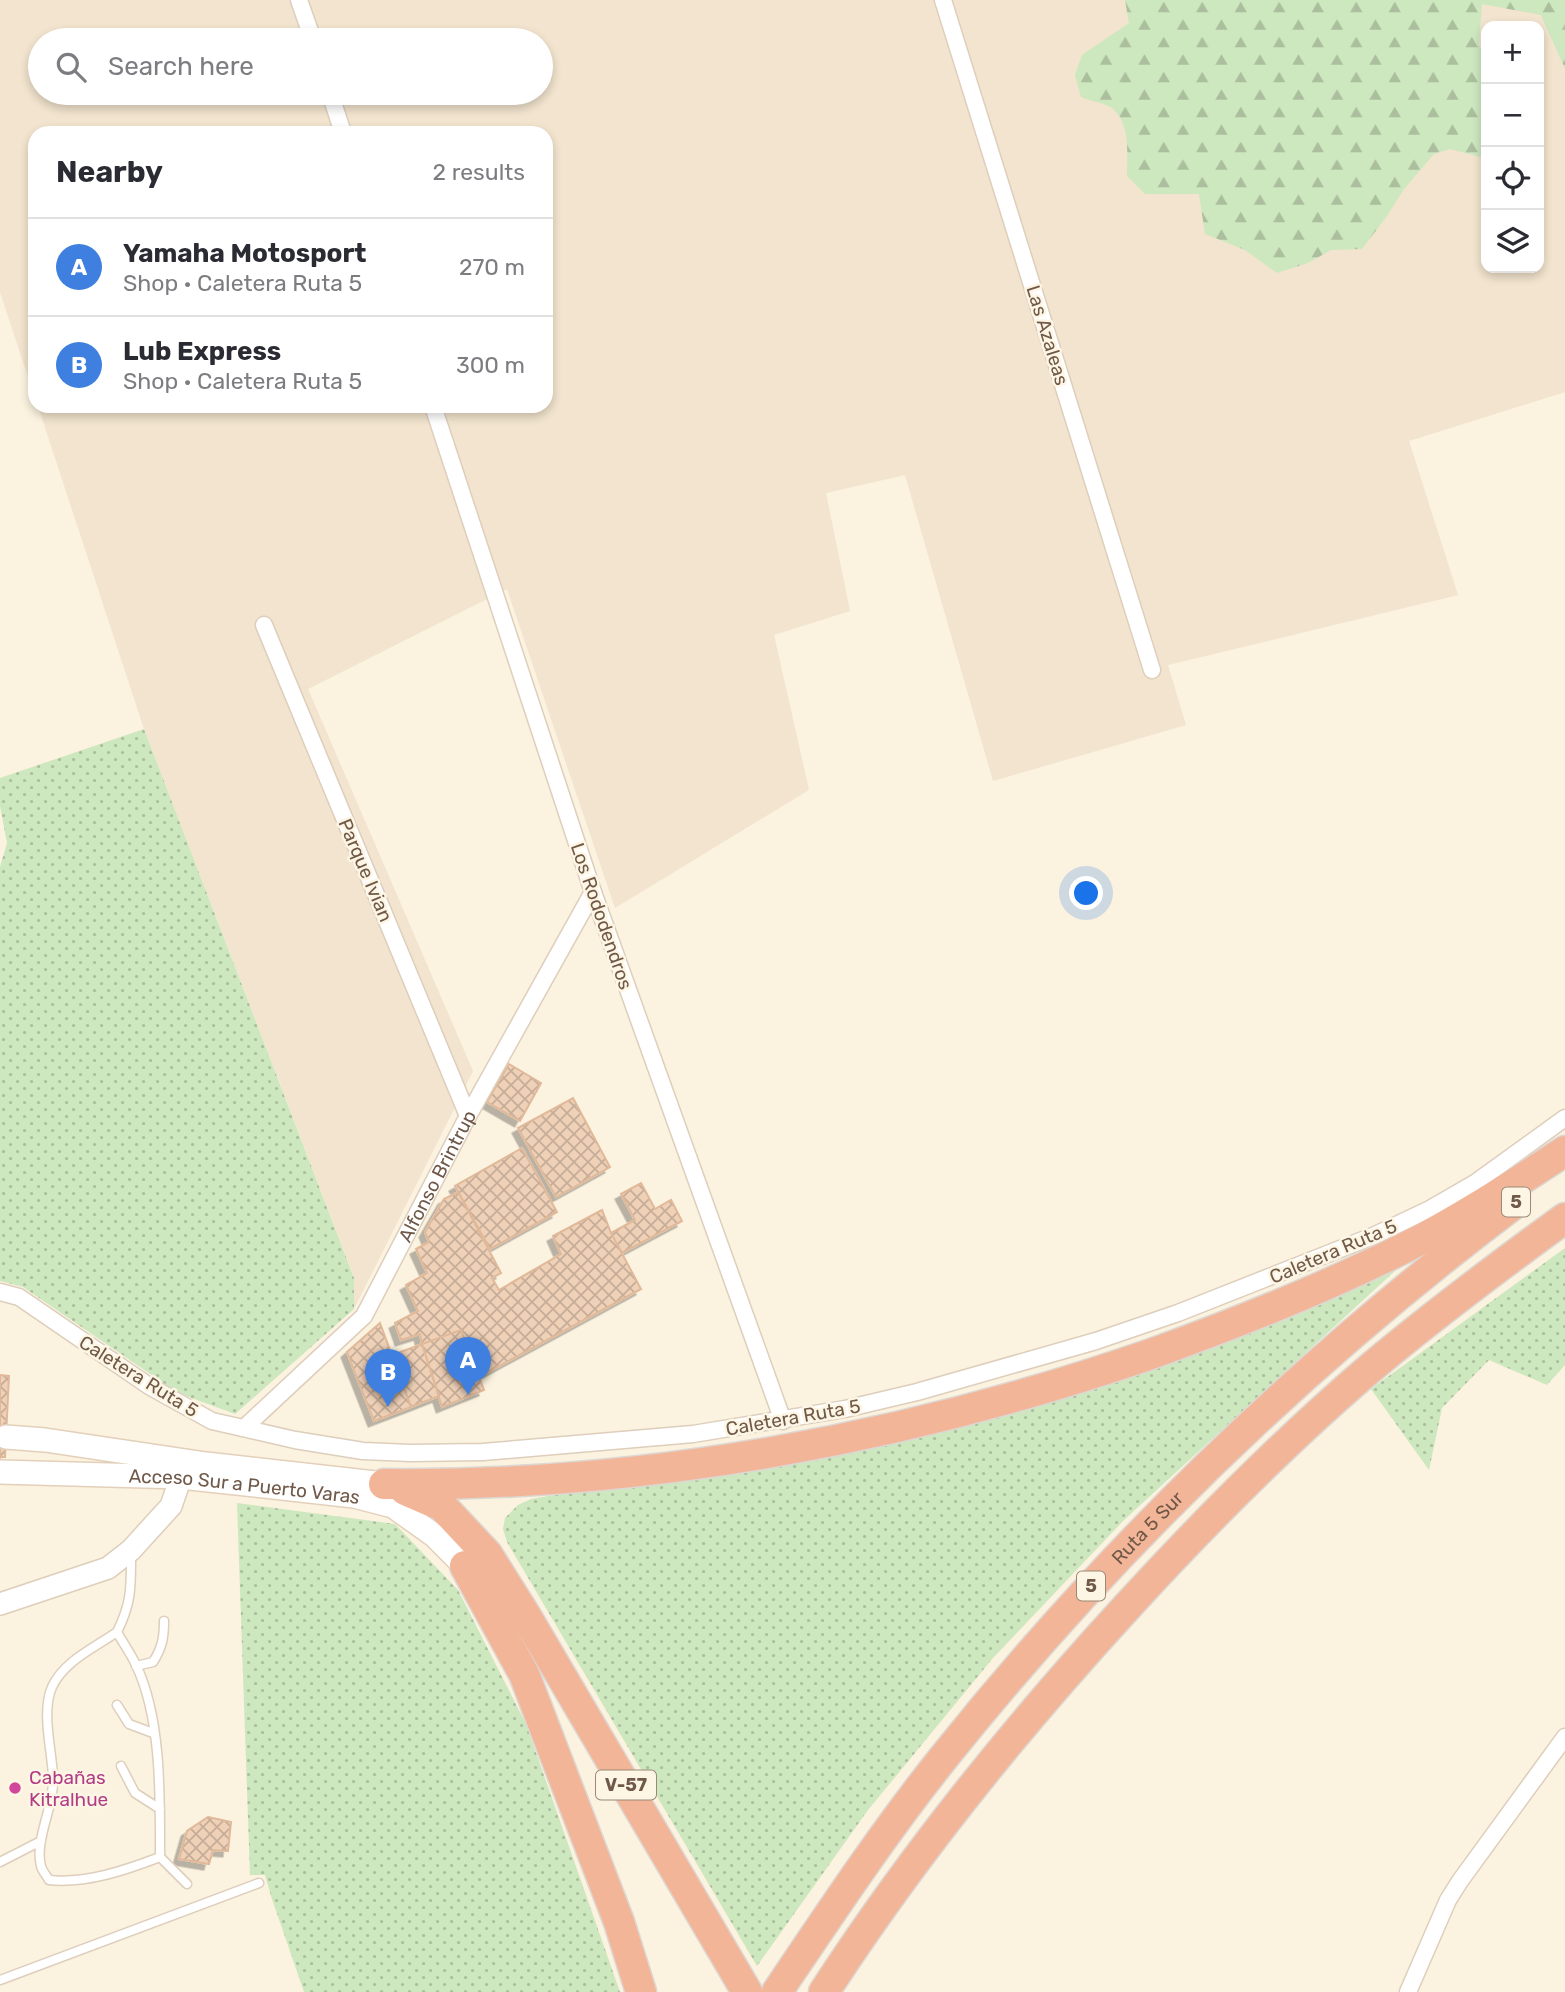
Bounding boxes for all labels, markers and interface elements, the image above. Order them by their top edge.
map controls [1481,21,1544,273]
button: + [1481,21,1544,84]
search box [28,28,553,105]
icon: search [52,48,90,86]
text: Search here [108,51,254,82]
button: − [1481,84,1544,147]
button: locate [1481,147,1544,210]
text: Nearby [56,154,163,190]
text: 2 results [433,158,525,186]
button: layers [1481,210,1544,273]
text: Yamaha Motosport [123,238,366,269]
text: A [71,253,87,281]
text: 270 m [459,253,525,281]
text: Shop · Caletera Ruta 5 [123,269,362,297]
street label: Las Azaleas [1021,282,1074,388]
text: Lub Express [123,336,281,367]
text: B [71,351,87,379]
text: 300 m [456,351,525,379]
text: Shop · Caletera Ruta 5 [123,367,362,395]
street label: Parque Ivian [333,815,398,925]
street label: Los Rododendros [566,840,637,993]
your location [1069,876,1103,910]
street label: Alfonso Brintrup [393,1106,481,1246]
road number: 5 [1502,1188,1530,1217]
street label: Caletera Ruta 5 [1266,1214,1400,1289]
street label: Caletera Ruta 5 [75,1331,203,1422]
pin: A [445,1337,491,1395]
pin: B [365,1349,411,1407]
street label: Caletera Ruta 5 [724,1394,862,1441]
street label: Acceso Sur a Puerto Varas [128,1465,363,1509]
street label: Ruta 5 Sur [1107,1486,1189,1569]
road number: 5 [1077,1572,1105,1601]
place label: Cabañas Kitralhue [29,1766,108,1811]
road number: V-57 [596,1770,656,1800]
marker: Cabañas Kitralhue [7,1780,23,1796]

